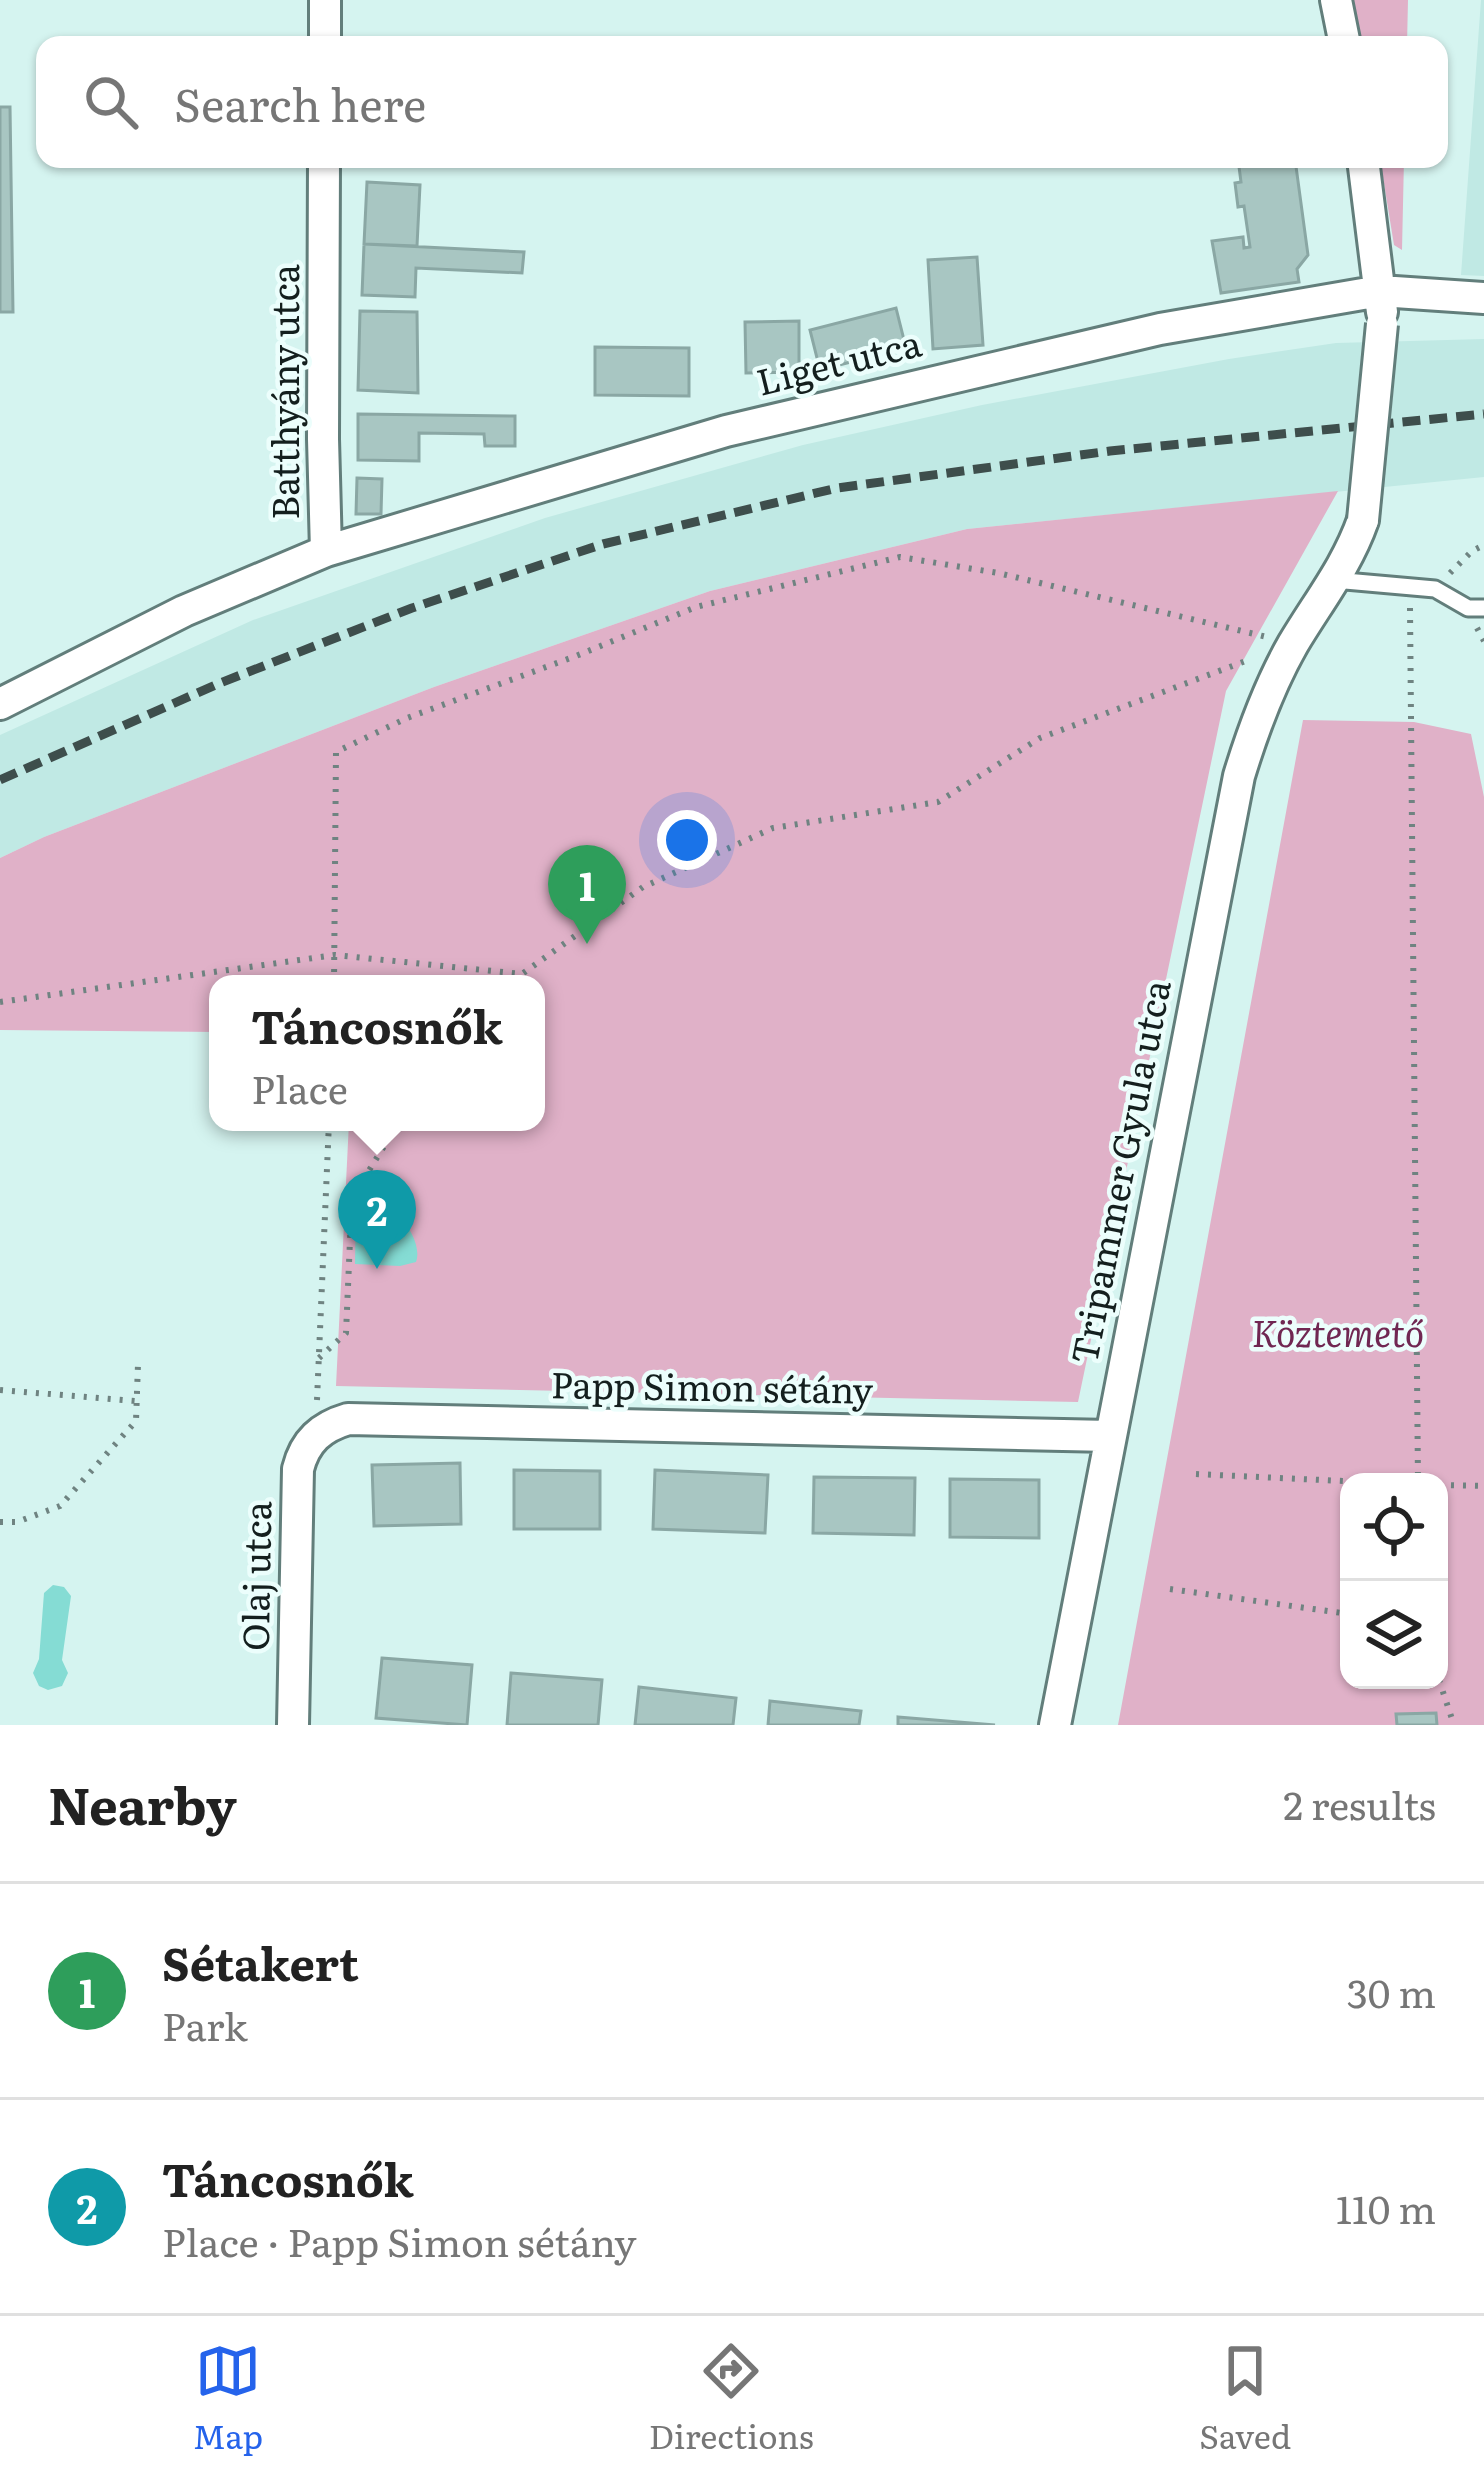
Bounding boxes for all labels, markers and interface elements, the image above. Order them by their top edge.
search box [36,36,1448,168]
icon: search [78,69,144,135]
text: Search here [174,69,426,136]
street label: Batthyány utca [257,264,310,520]
street label: Liget utca [751,314,927,407]
your location [657,810,717,870]
pin: 1 [548,845,626,944]
street label: Tripammer Gyula utca [1055,974,1182,1368]
popup [209,975,545,1131]
text: Táncosnők [251,991,503,1058]
text: Place [251,1058,348,1116]
pin: 2 [338,1170,416,1269]
park label: Köztemető [1252,1305,1424,1358]
street label: Papp Simon sétány [551,1356,874,1415]
map controls [1340,1473,1448,1689]
button: locate [1340,1473,1448,1581]
street label: Olaj utca [227,1500,282,1651]
button: layers [1340,1581,1448,1689]
text: Nearby [48,1765,237,1841]
text: 2 results [1283,1774,1436,1832]
text: Sétakert [162,1928,359,1995]
text: 1 [79,1962,95,2020]
text: 30 m [1347,1962,1436,2020]
text: Park [162,1995,248,2053]
text: Táncosnők [162,2144,414,2211]
text: 2 [77,2178,97,2236]
text: 110 m [1336,2178,1436,2236]
text: Place · Papp Simon sétány [162,2211,636,2269]
tab: Map [193,2338,263,2459]
tab: Directions [649,2338,814,2459]
tab: Saved [1199,2338,1291,2459]

